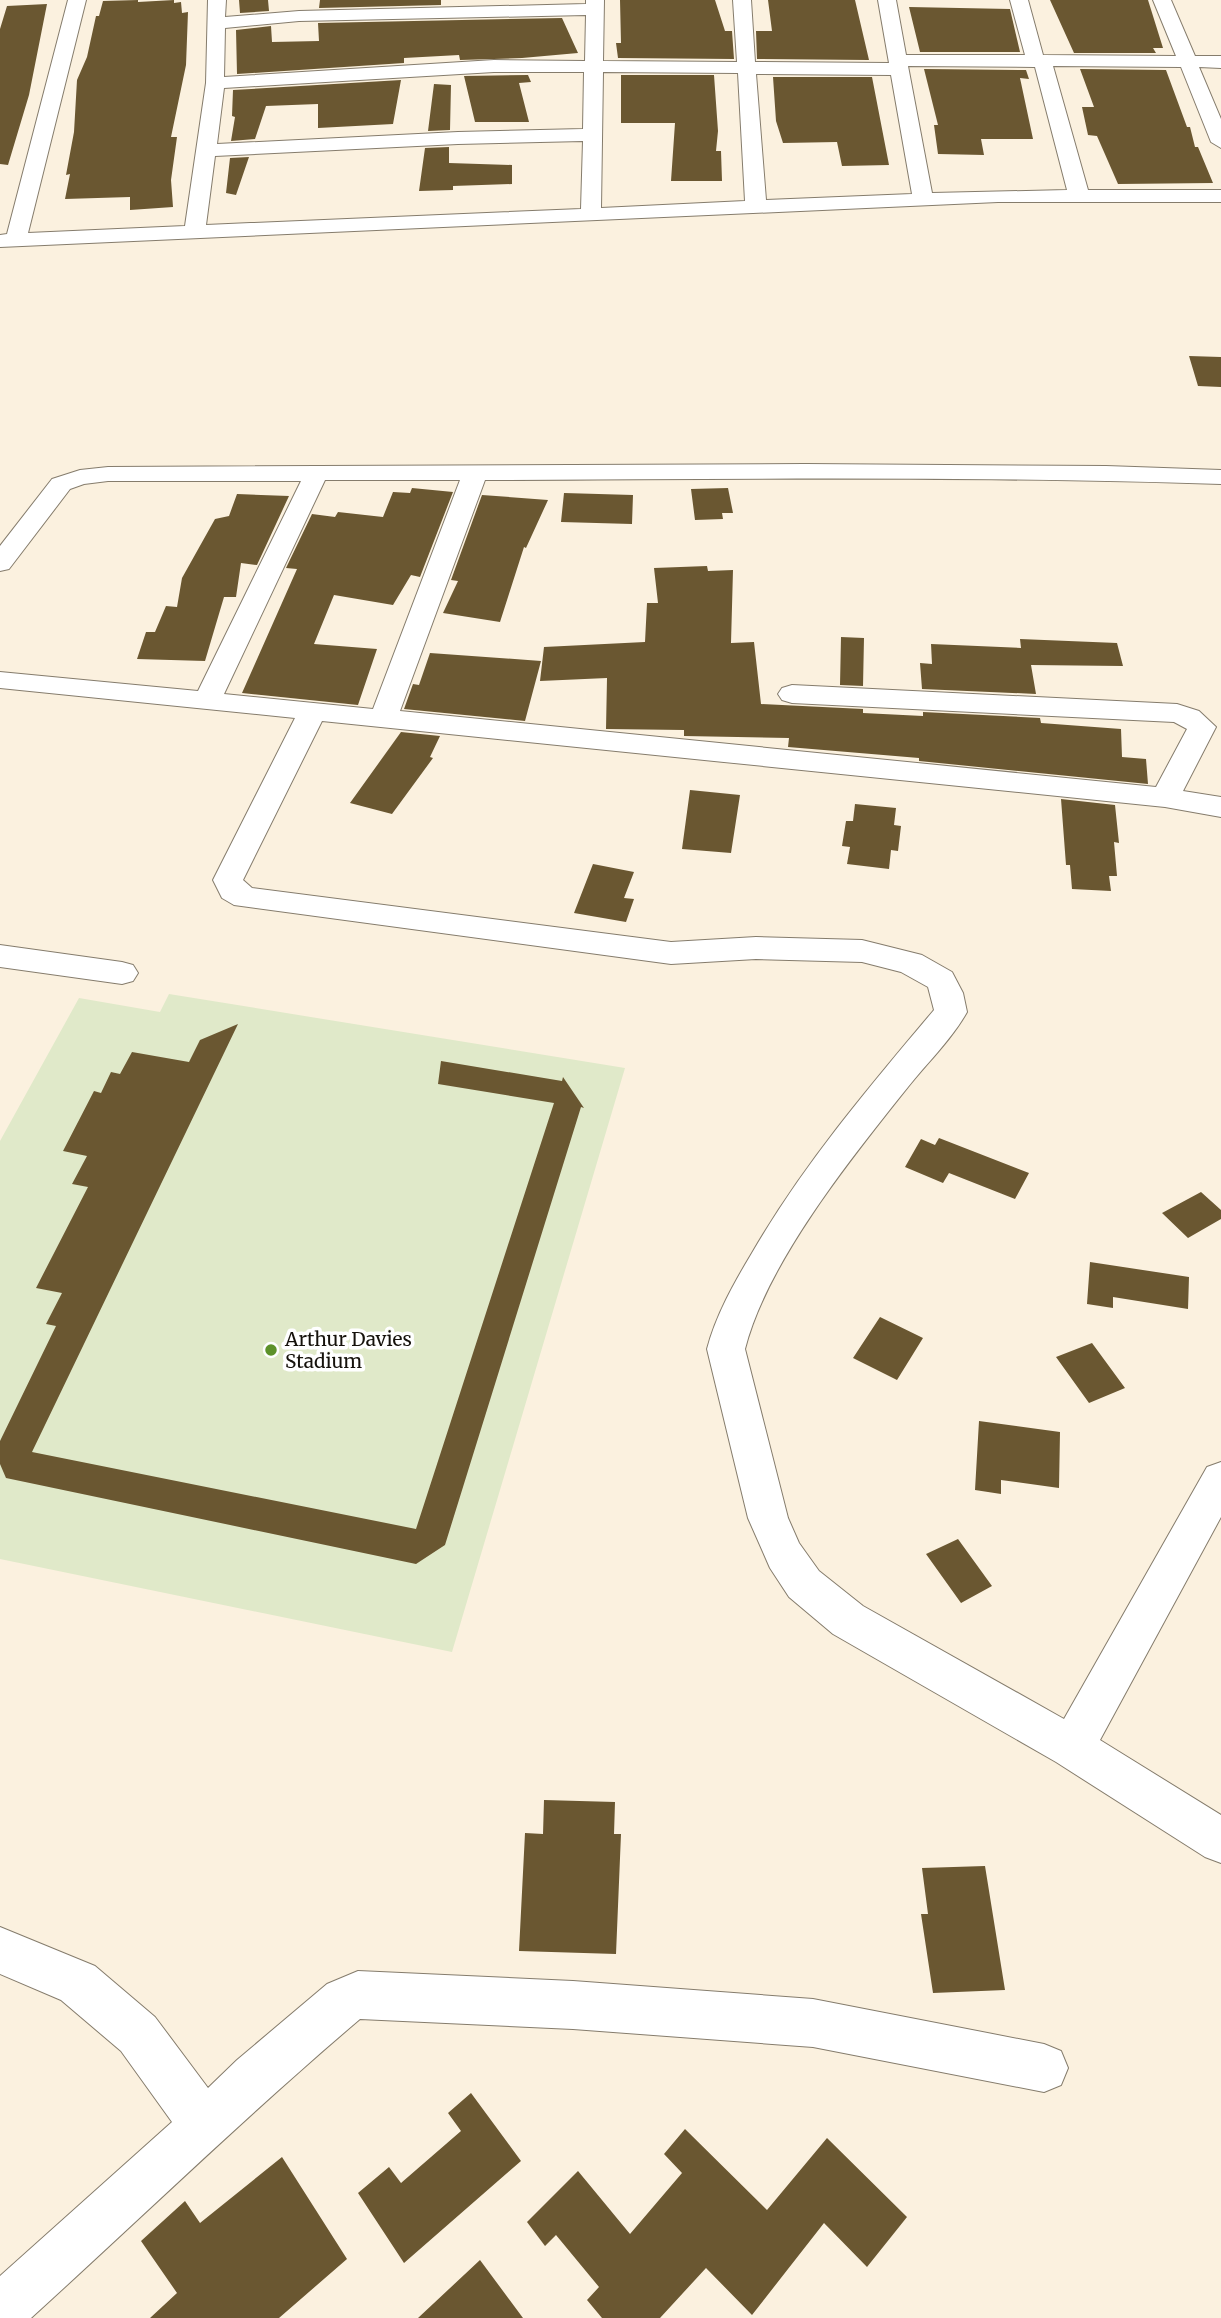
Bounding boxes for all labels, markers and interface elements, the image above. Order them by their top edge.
place label: Arthur Davies Stadium [284,1327,412,1373]
marker: Arthur Davies Stadium [263,1342,279,1358]

